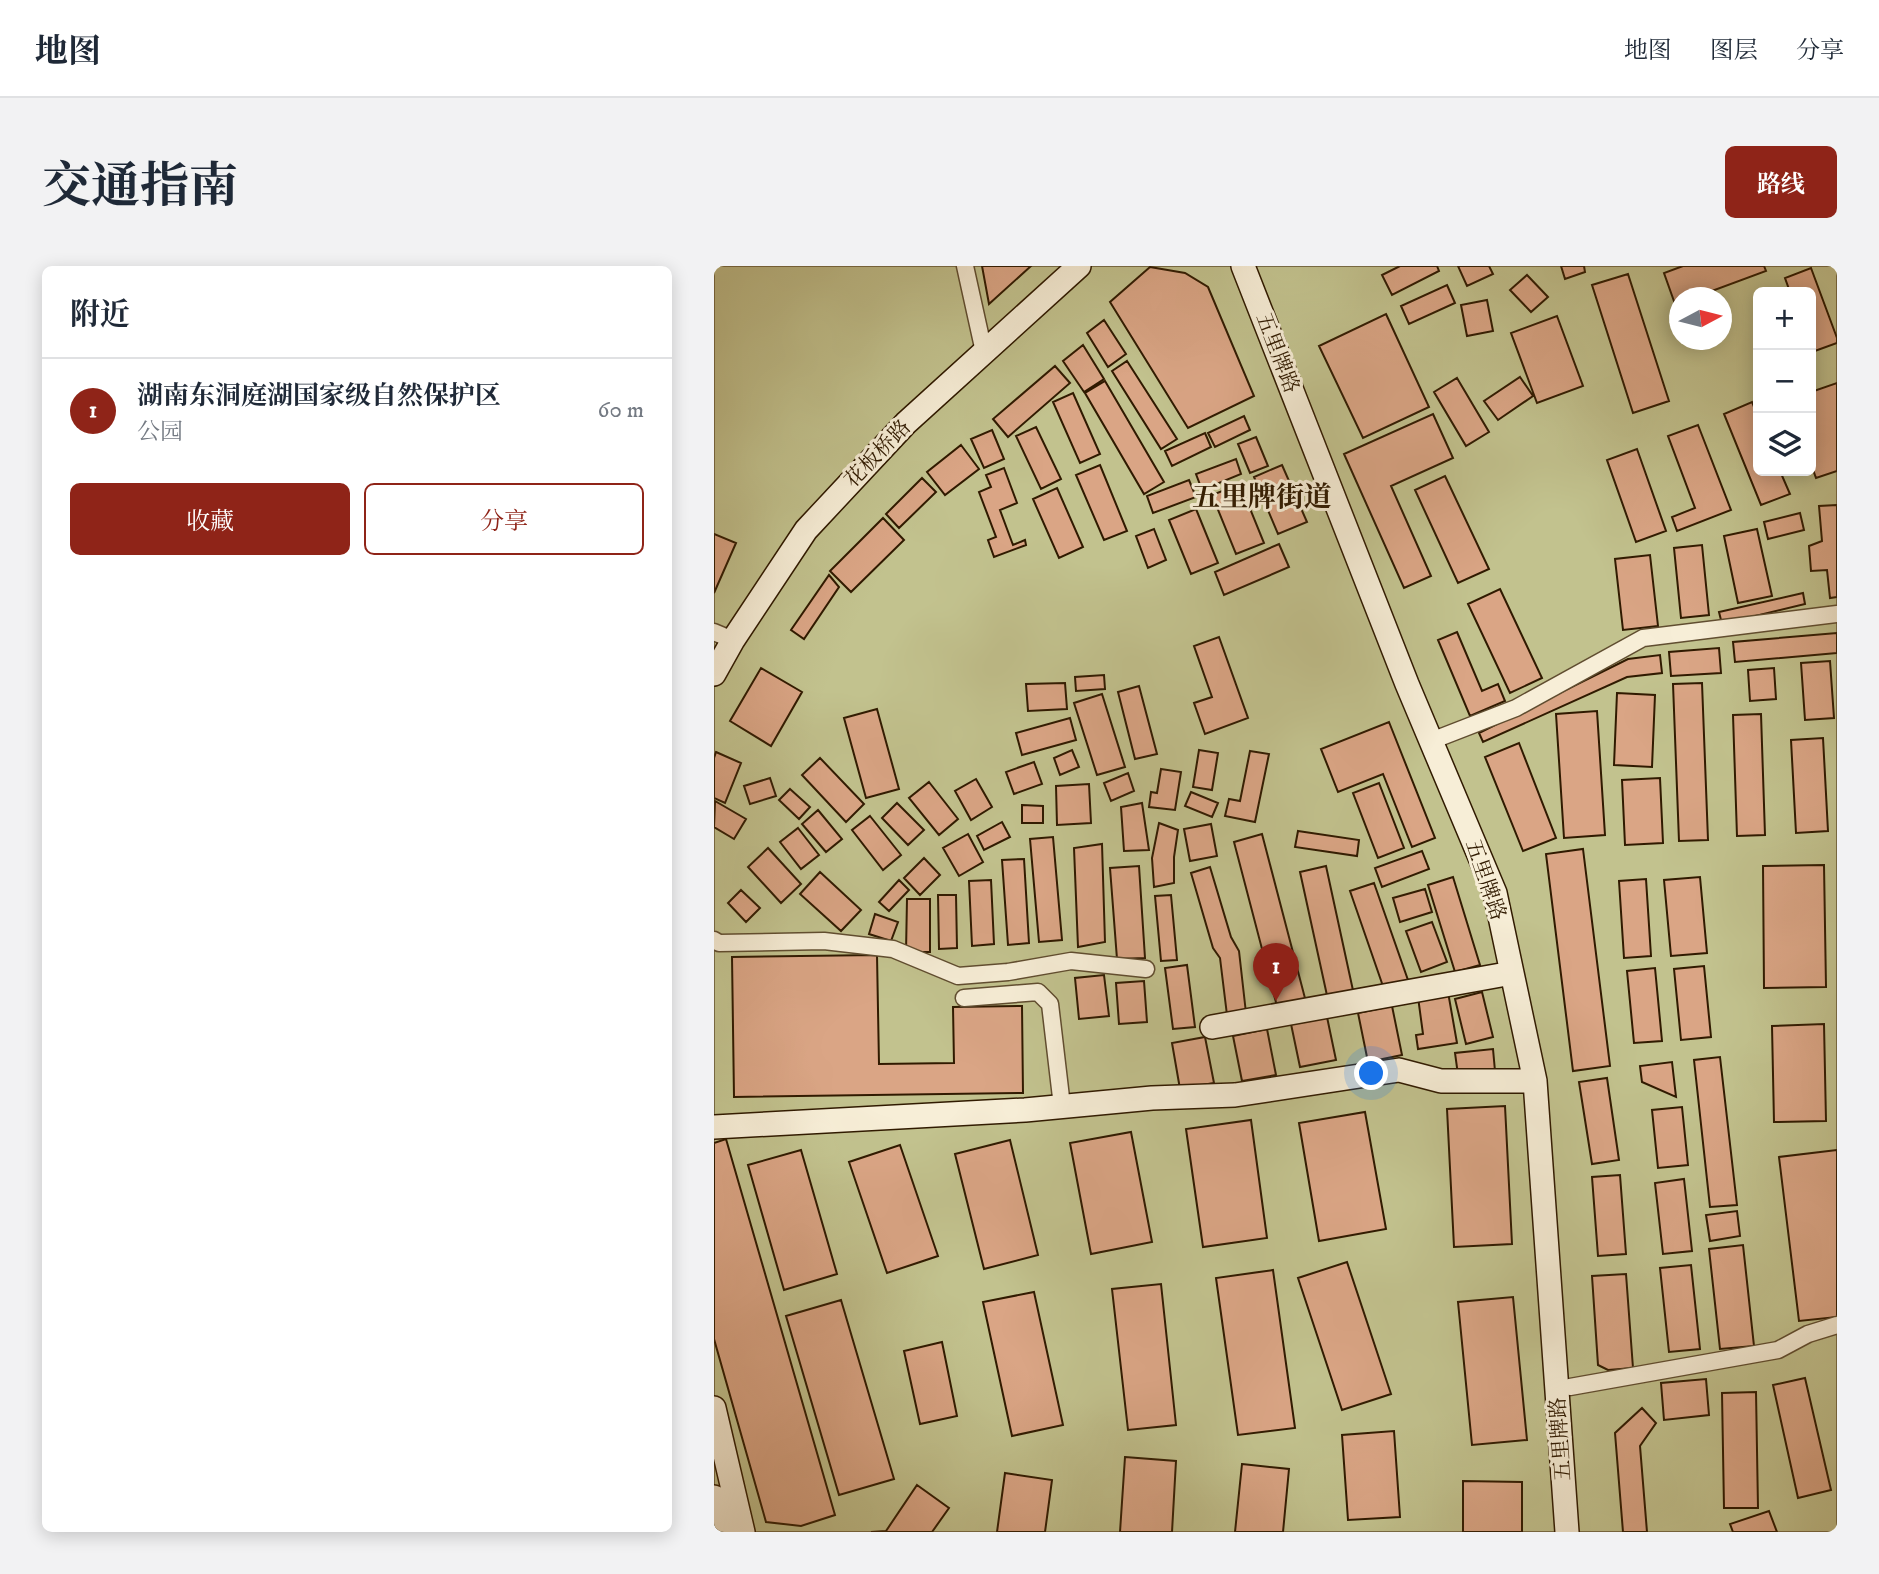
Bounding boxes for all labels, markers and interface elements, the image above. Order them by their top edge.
text: 地图 [35,32,101,73]
text: 地图 [1624,36,1672,66]
text: 图层 [1710,36,1758,66]
text: 分享 [1796,36,1844,66]
button: 路线 [1725,146,1837,218]
text: 交通指南 [42,157,238,219]
north arrow [1669,287,1732,350]
map controls [1753,287,1816,476]
button: + [1753,287,1816,350]
text: 附近 [70,297,130,334]
street label: 五里牌路 [1250,309,1304,397]
button: − [1753,350,1816,413]
text: 湖南东洞庭湖国家级自然保护区 [137,380,501,413]
text: 1 [89,396,97,425]
text: 60 m [597,396,644,425]
button: layers [1753,413,1816,476]
street label: 花板桥路 [839,415,917,493]
text: 公园 [137,418,183,447]
district label: 五里牌街道 [1192,480,1332,515]
button: 收藏 [70,483,350,555]
button: 分享 [364,483,644,555]
street label: 五里牌路 [1459,836,1511,924]
pin: 1 [1253,943,1299,1001]
your location [1354,1056,1388,1090]
street label: 五里牌路 [1545,1396,1577,1482]

